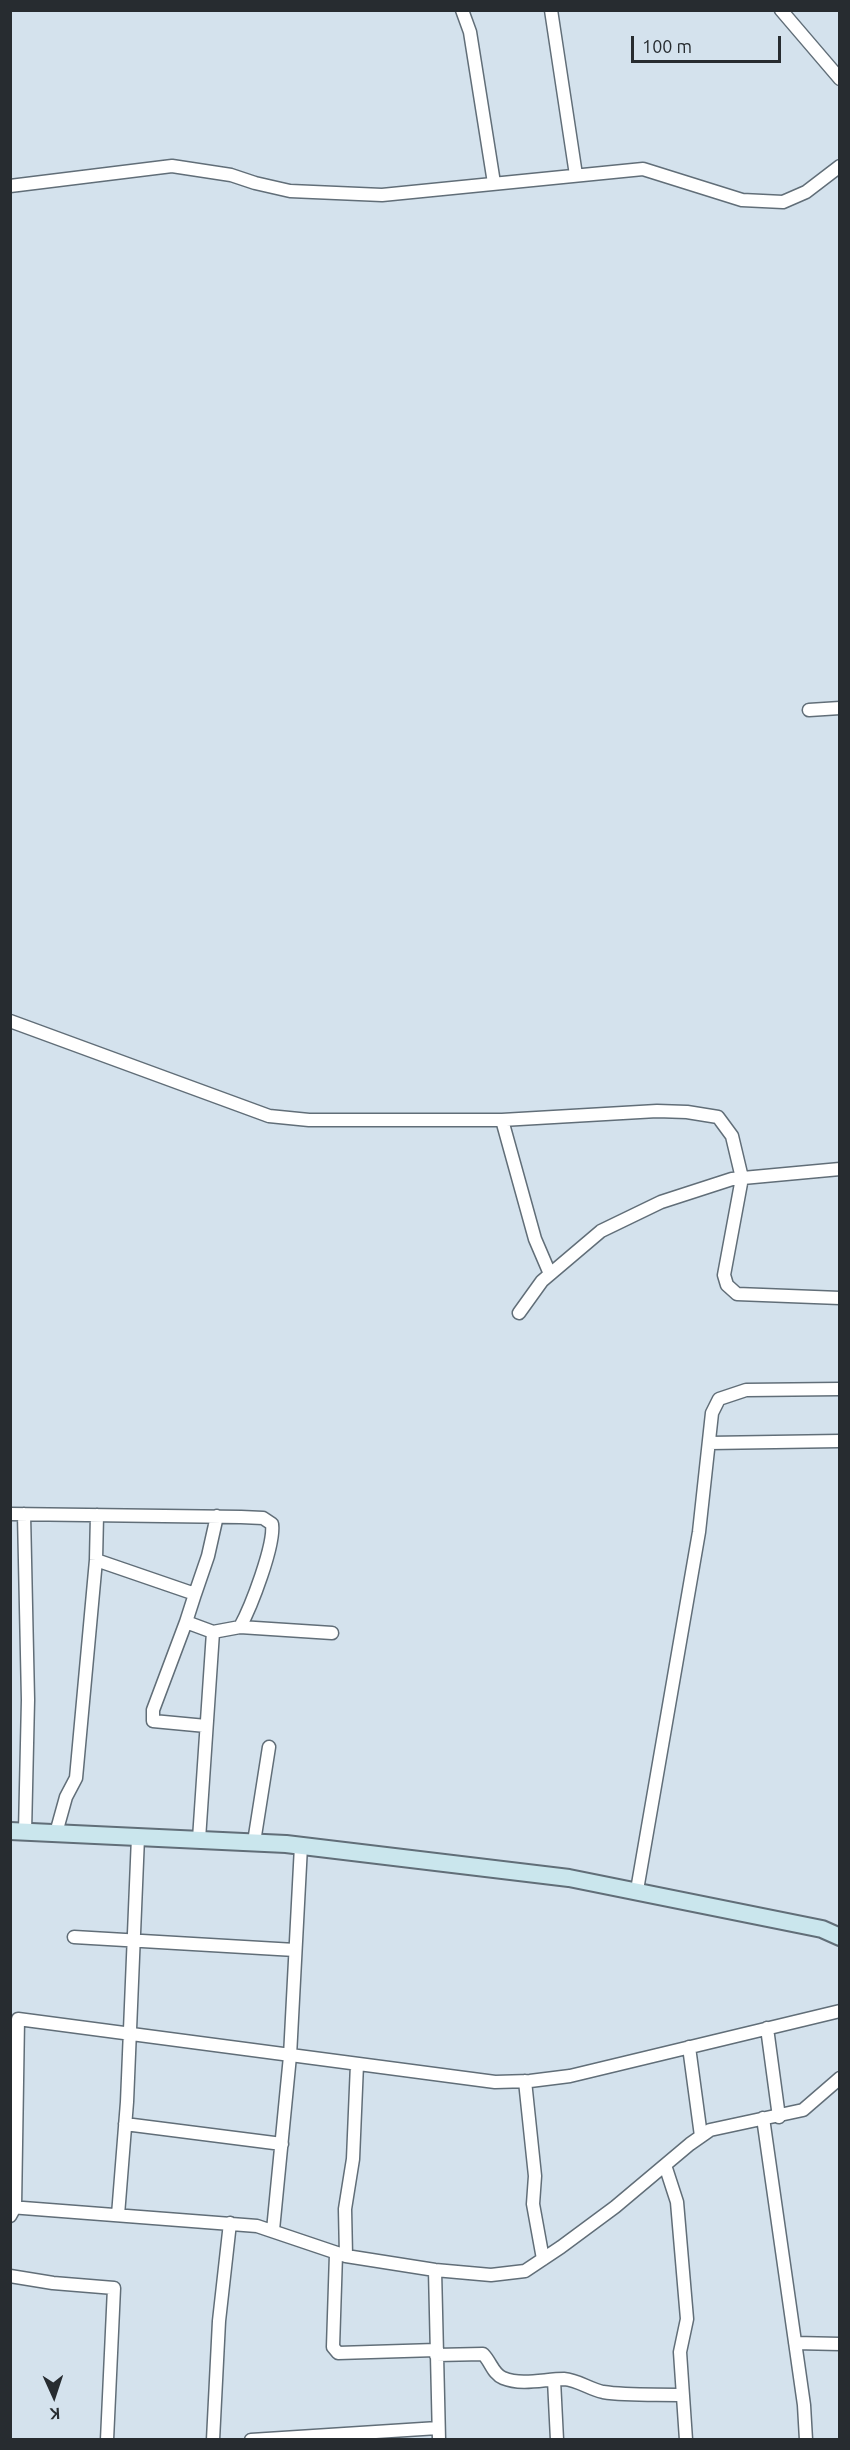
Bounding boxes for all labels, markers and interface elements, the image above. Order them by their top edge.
scale bar [634,24,784,62]
text: 100 m [642,36,692,56]
north arrow [24,2366,84,2426]
text: K [49,2405,61,2423]

